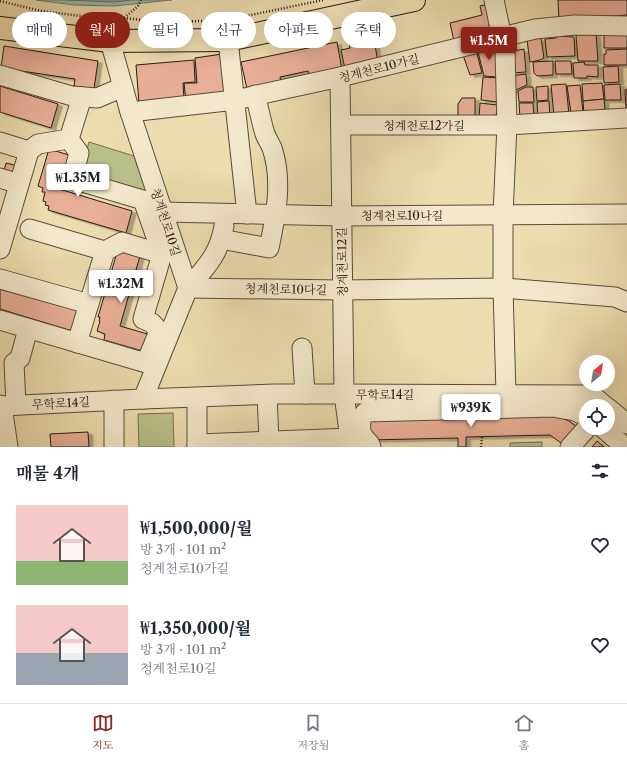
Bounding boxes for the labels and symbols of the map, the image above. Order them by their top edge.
pin: ₩1.5M [461,27,517,61]
street label: 청계천로10가길 [337,51,421,85]
street label: 청계천로12가길 [383,118,465,133]
pin: ₩1.35M [45,164,111,198]
street label: 청계천로10길 [148,186,184,258]
street label: 청계천로10나길 [361,208,443,223]
street label: 청계천로12길 [334,227,350,297]
pin: ₩1.32M [88,270,154,304]
street label: 청계천로10다길 [245,281,327,297]
north arrow [579,355,615,391]
street label: 무학로14길 [356,387,414,402]
street label: 무학로14길 [31,394,91,412]
pin: ₩939K [443,394,499,428]

